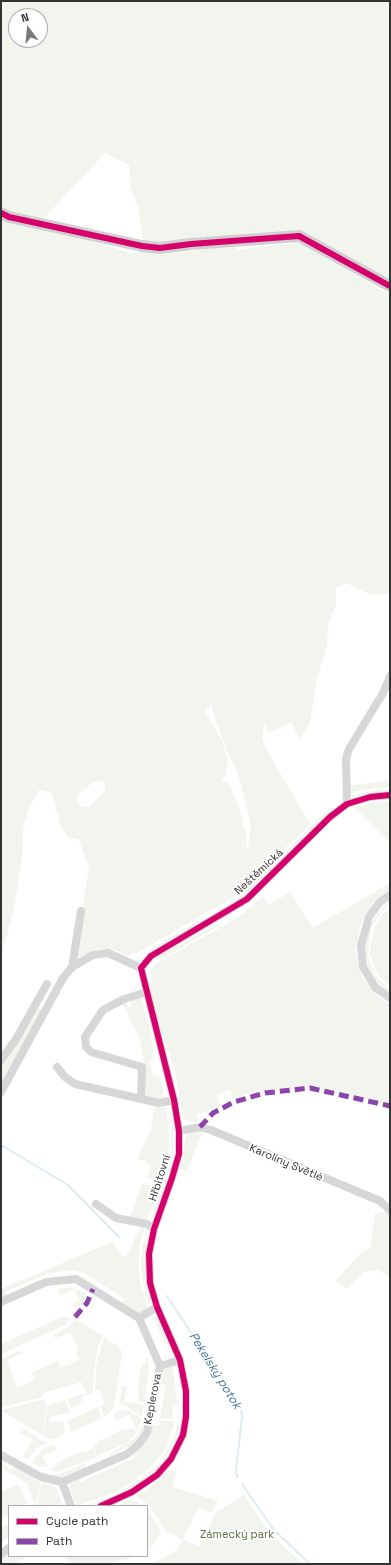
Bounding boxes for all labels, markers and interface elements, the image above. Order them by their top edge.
north arrow [8,8,48,48]
text: N [19,10,30,25]
street label: Neštěmická [232,846,286,898]
street label: Karolíny Světlé [247,1142,325,1184]
street label: Hřbitovní [146,1153,174,1203]
water label: Pekelský potok [186,1330,244,1412]
street label: Keplerova [142,1372,164,1426]
legend [8,1505,148,1557]
text: Cycle path [46,1513,108,1529]
park label: Zámecký park [200,1528,274,1542]
text: Path [46,1533,72,1549]

